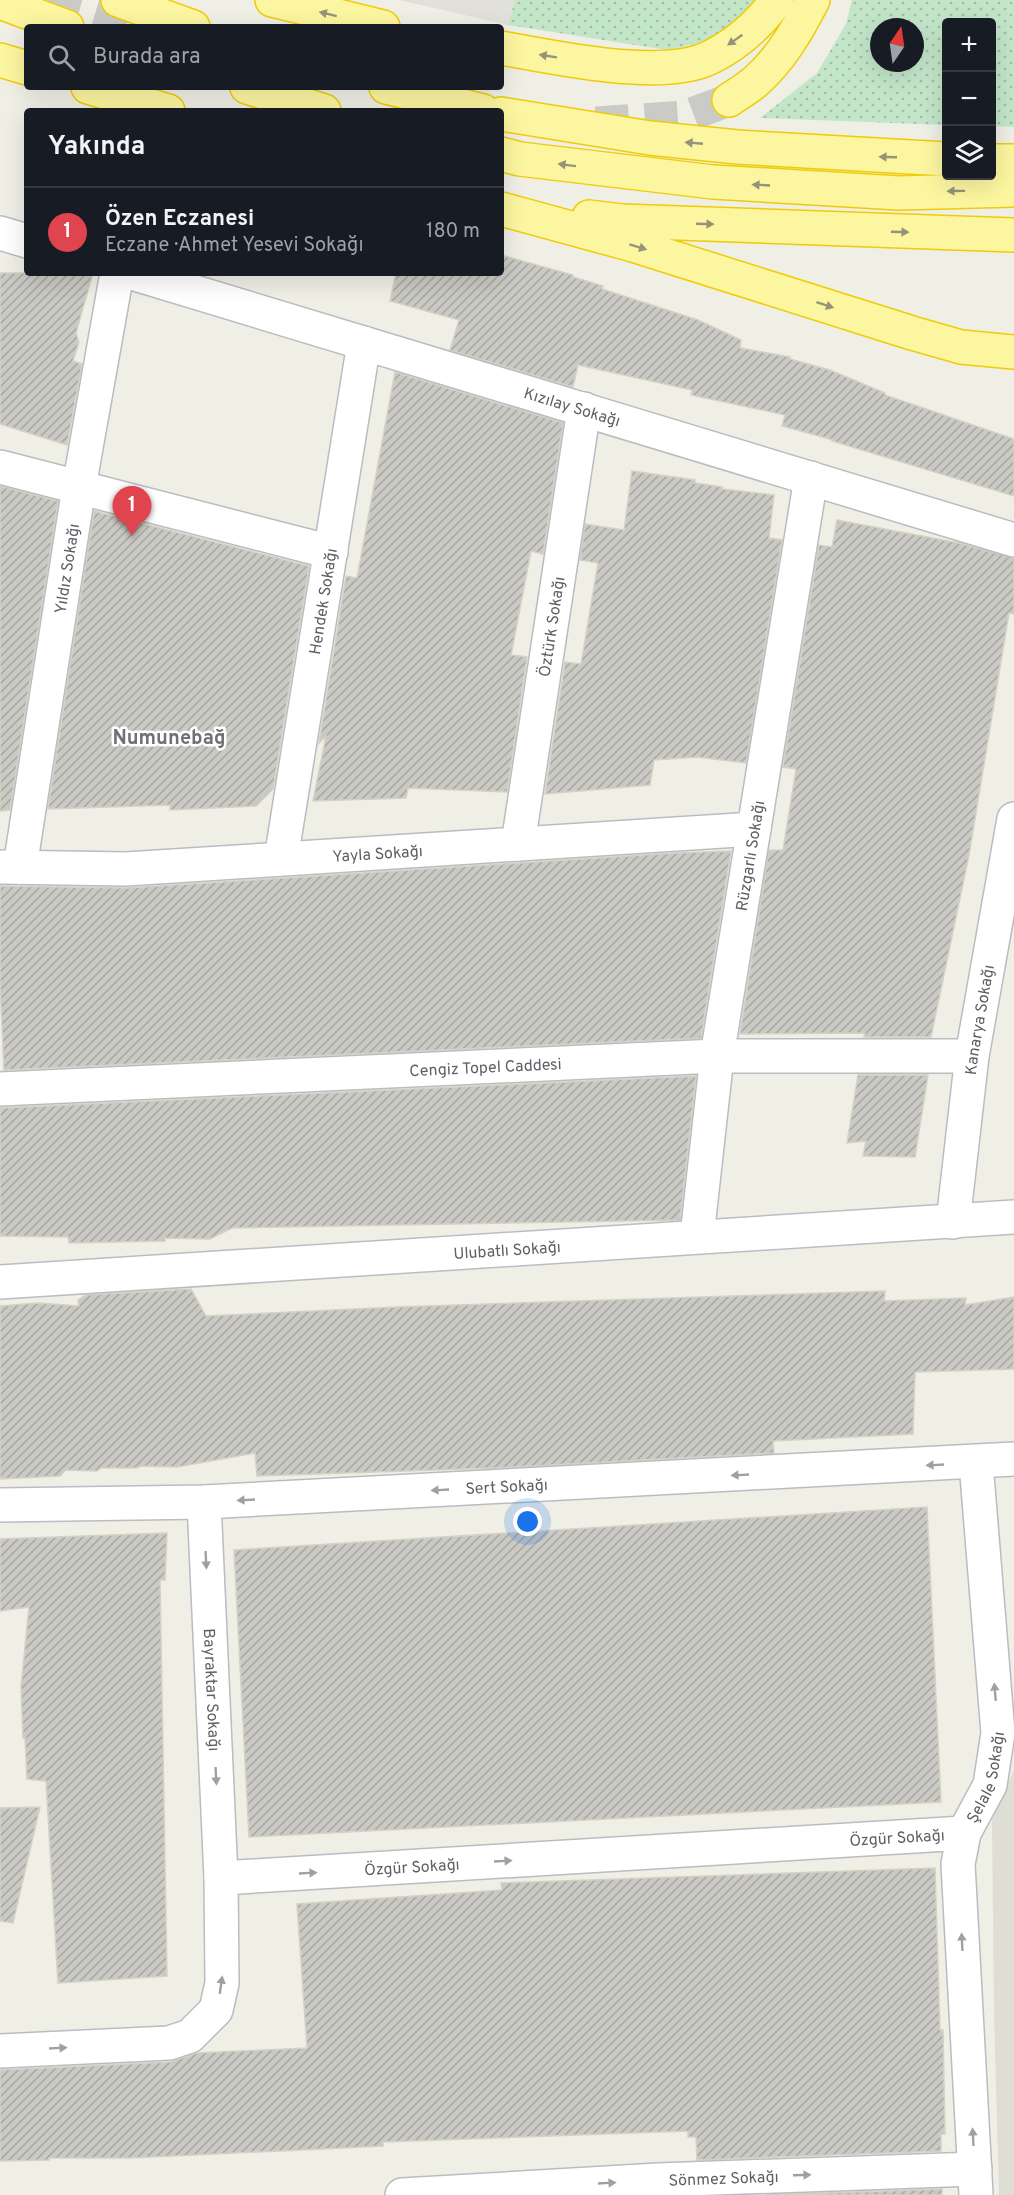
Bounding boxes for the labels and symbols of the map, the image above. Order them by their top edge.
one-way arrow [319,8,337,18]
north arrow [870,18,924,72]
one-way arrow [728,34,744,46]
one-way arrow [538,51,557,60]
one-way arrow [684,138,703,148]
one-way arrow [879,152,898,161]
one-way arrow [557,160,576,169]
one-way arrow [751,180,770,189]
one-way arrow [946,187,965,196]
one-way arrow [696,220,715,229]
one-way arrow [891,227,910,236]
one-way arrow [629,243,647,252]
one-way arrow [816,300,834,310]
street label: Kızılay Sokağı [521,384,622,432]
pin: 1 [112,486,152,536]
street label: Yıldız Sokağı [51,522,85,615]
street label: Hendek Sokağı [306,547,343,656]
street label: Öztürk Sokağı [534,575,570,678]
district label: Numunebağ [112,726,226,752]
street label: Rüzgarlı Sokağı [733,799,770,913]
street label: Yayla Sokağı [332,842,423,868]
street label: Kanarya Sokağı [962,963,1000,1076]
street label: Cengiz Topel Caddesi [409,1055,562,1082]
street label: Ulubatlı Sokağı [453,1238,561,1265]
one-way arrow [925,1460,944,1469]
one-way arrow [730,1470,749,1479]
street label: Sert Sokağı [465,1476,548,1500]
one-way arrow [431,1485,450,1494]
one-way arrow [236,1495,255,1504]
your location [513,1507,542,1536]
one-way arrow [202,1551,211,1570]
street label: Bayraktar Sokağı [198,1628,223,1752]
one-way arrow [990,1682,1000,1701]
street label: Şelale Sokağı [963,1730,1010,1827]
one-way arrow [212,1767,221,1786]
street label: Özgür Sokağı [849,1826,945,1852]
street label: Özgür Sokağı [364,1856,460,1881]
one-way arrow [494,1856,513,1865]
one-way arrow [299,1868,318,1877]
one-way arrow [957,1932,967,1951]
one-way arrow [216,1976,225,1995]
one-way arrow [49,2043,68,2052]
one-way arrow [969,2127,978,2146]
street label: Sönmez Sokağı [668,2168,779,2192]
one-way arrow [793,2170,812,2180]
one-way arrow [598,2178,617,2188]

